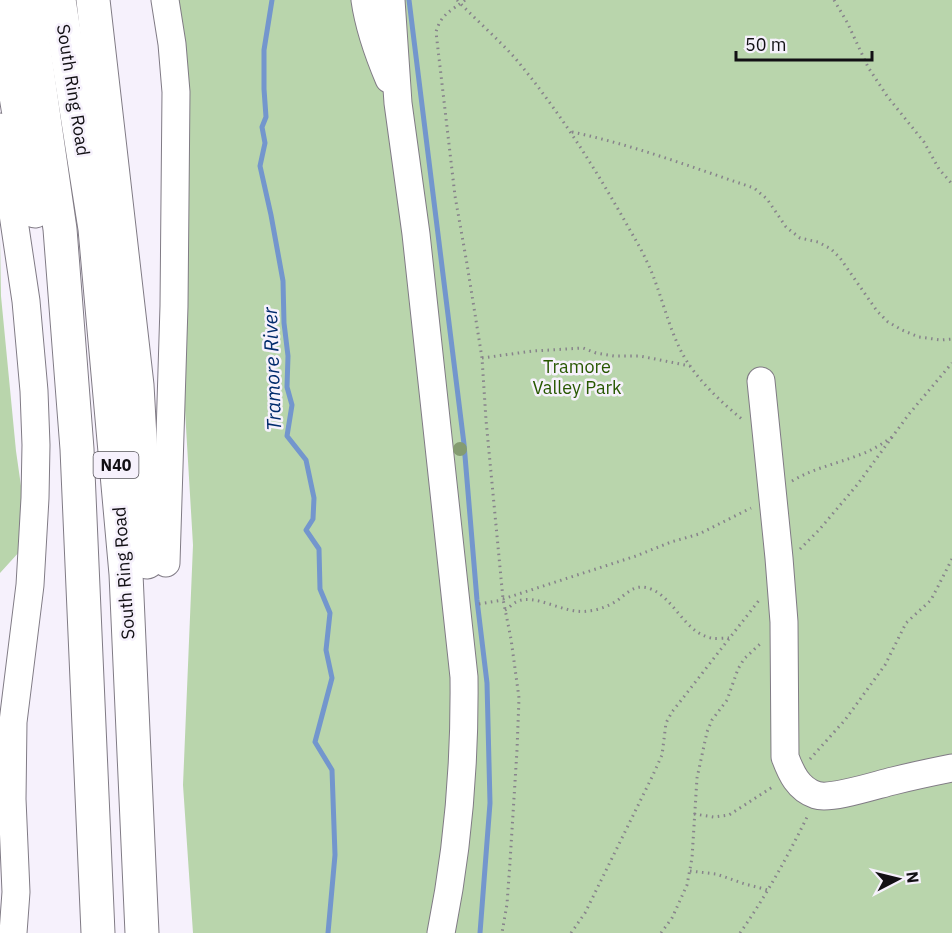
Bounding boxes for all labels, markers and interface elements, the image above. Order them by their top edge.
street label: South Ring Road [52,22,95,157]
scale bar [736,24,872,62]
text: 50 m [745,33,787,56]
water label: Tramore River [256,306,287,431]
park label: Tramore Valley Park [532,355,622,399]
road number: N40 [94,452,138,478]
street label: South Ring Road [107,506,140,640]
north arrow [868,849,928,909]
text: N [902,870,924,884]

